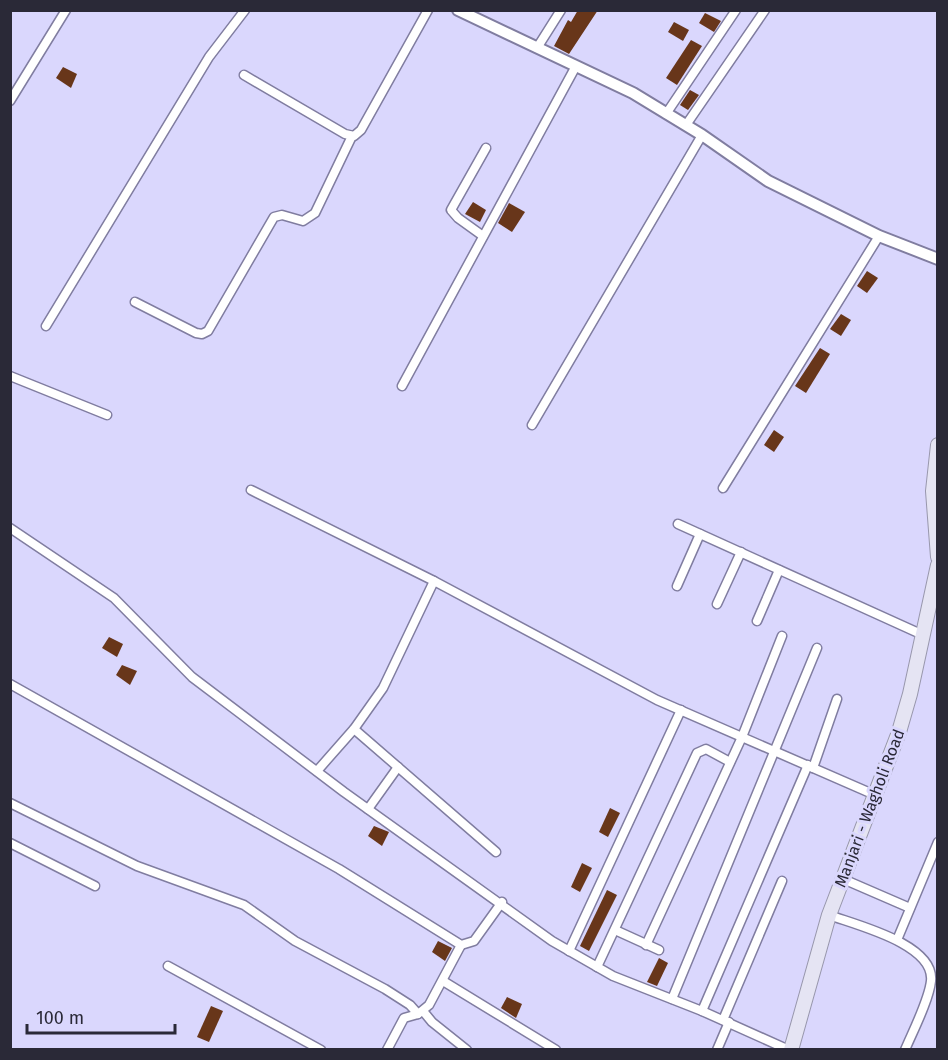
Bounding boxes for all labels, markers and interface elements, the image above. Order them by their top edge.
street label: Manjari - Wagholi Road [830,726,908,890]
scale bar [27,997,176,1035]
text: 100 m [36,1007,84,1029]

